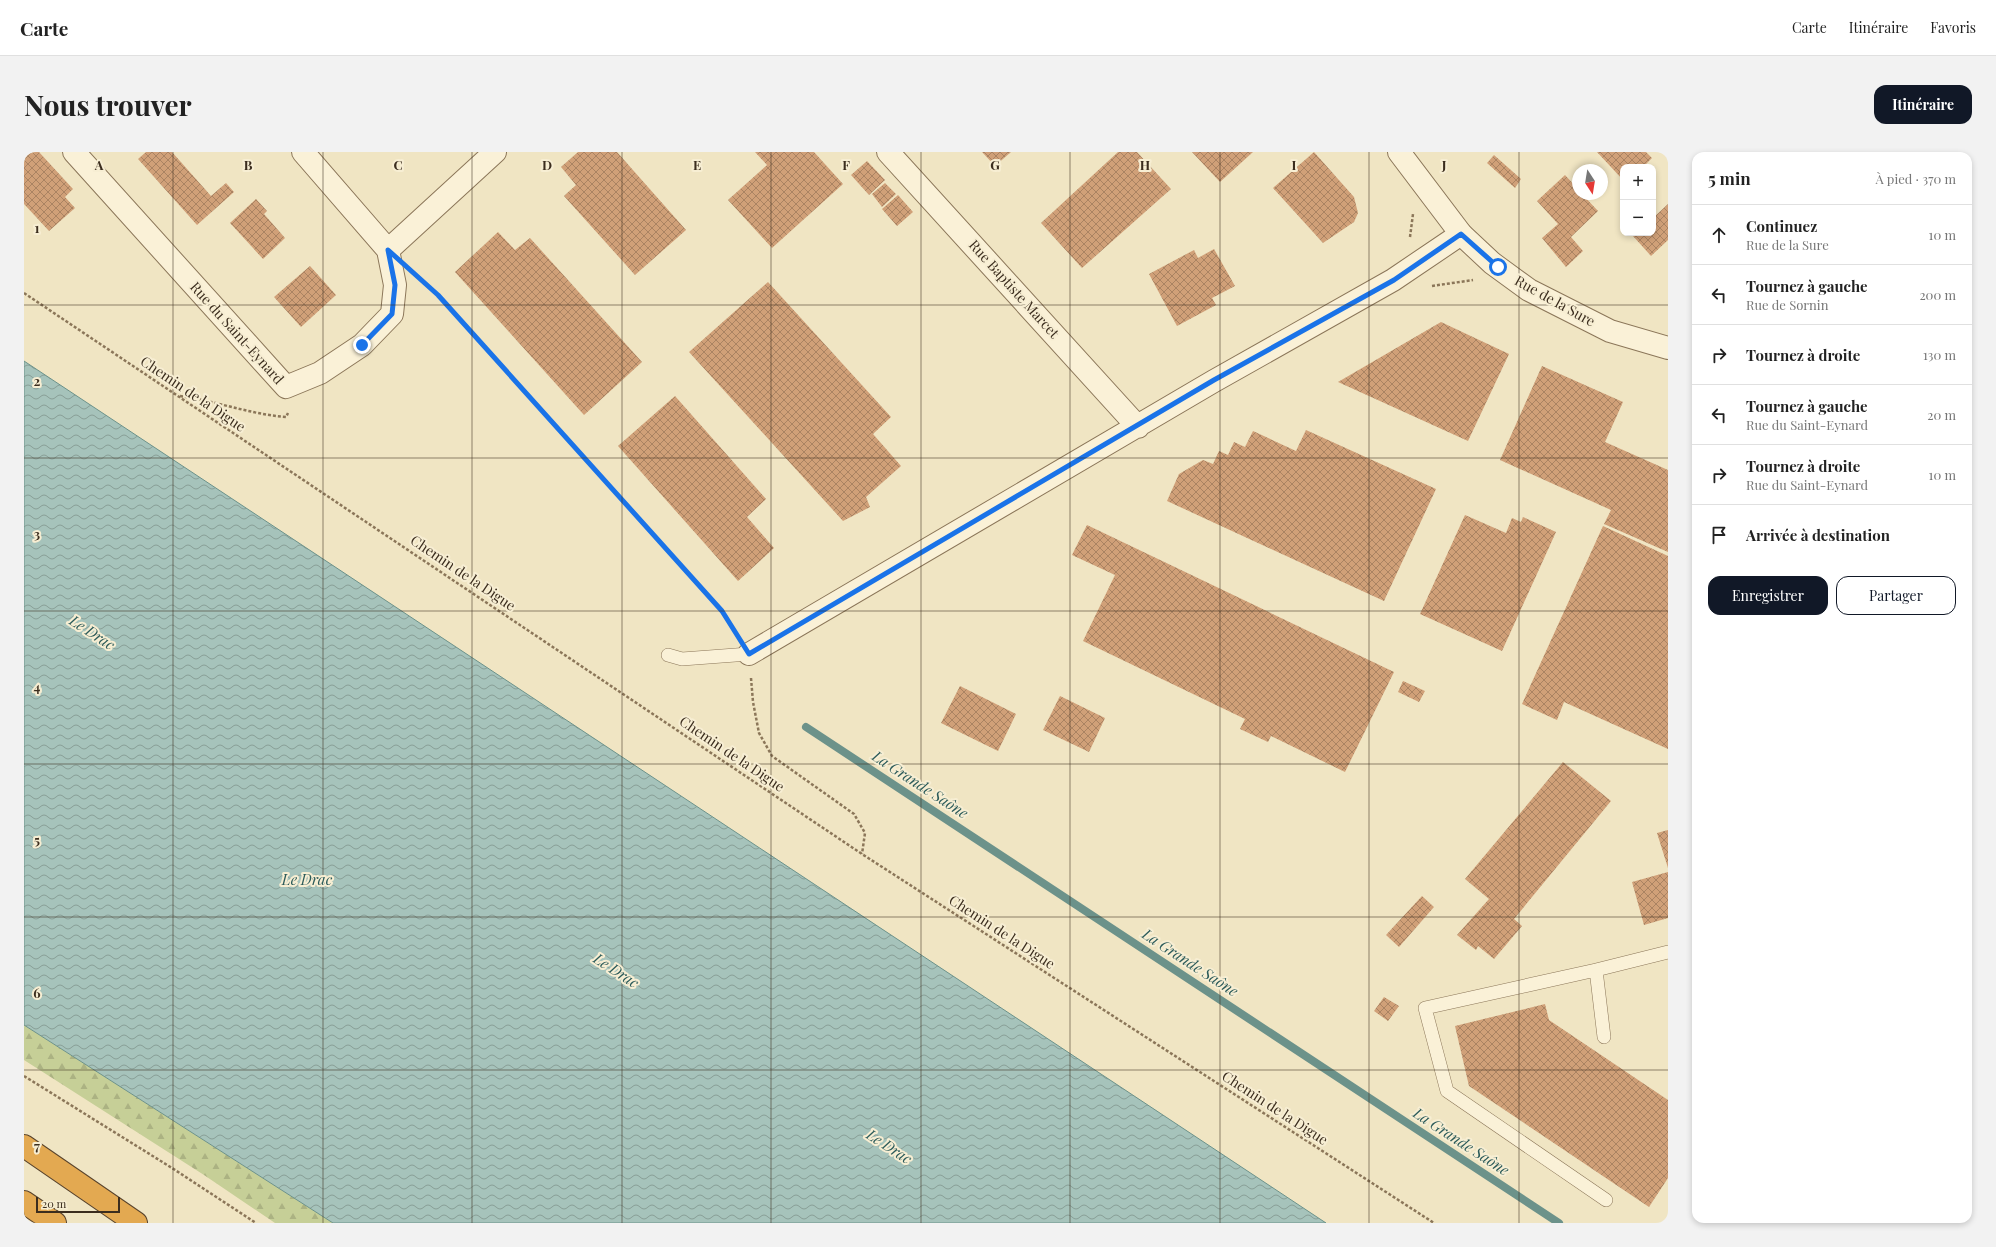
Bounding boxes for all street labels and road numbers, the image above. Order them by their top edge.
street label: Rue Baptiste Marcet [965,235,1064,343]
street label: Rue de la Sure [1512,271,1599,330]
street label: Rue du Saint-Eynard [186,277,288,388]
street label: Chemin de la Digue [137,351,249,436]
street label: Chemin de la Digue [407,530,519,615]
street label: Chemin de la Digue [676,711,788,796]
street label: Chemin de la Digue [946,890,1059,973]
street label: Chemin de la Digue [1219,1066,1332,1149]

